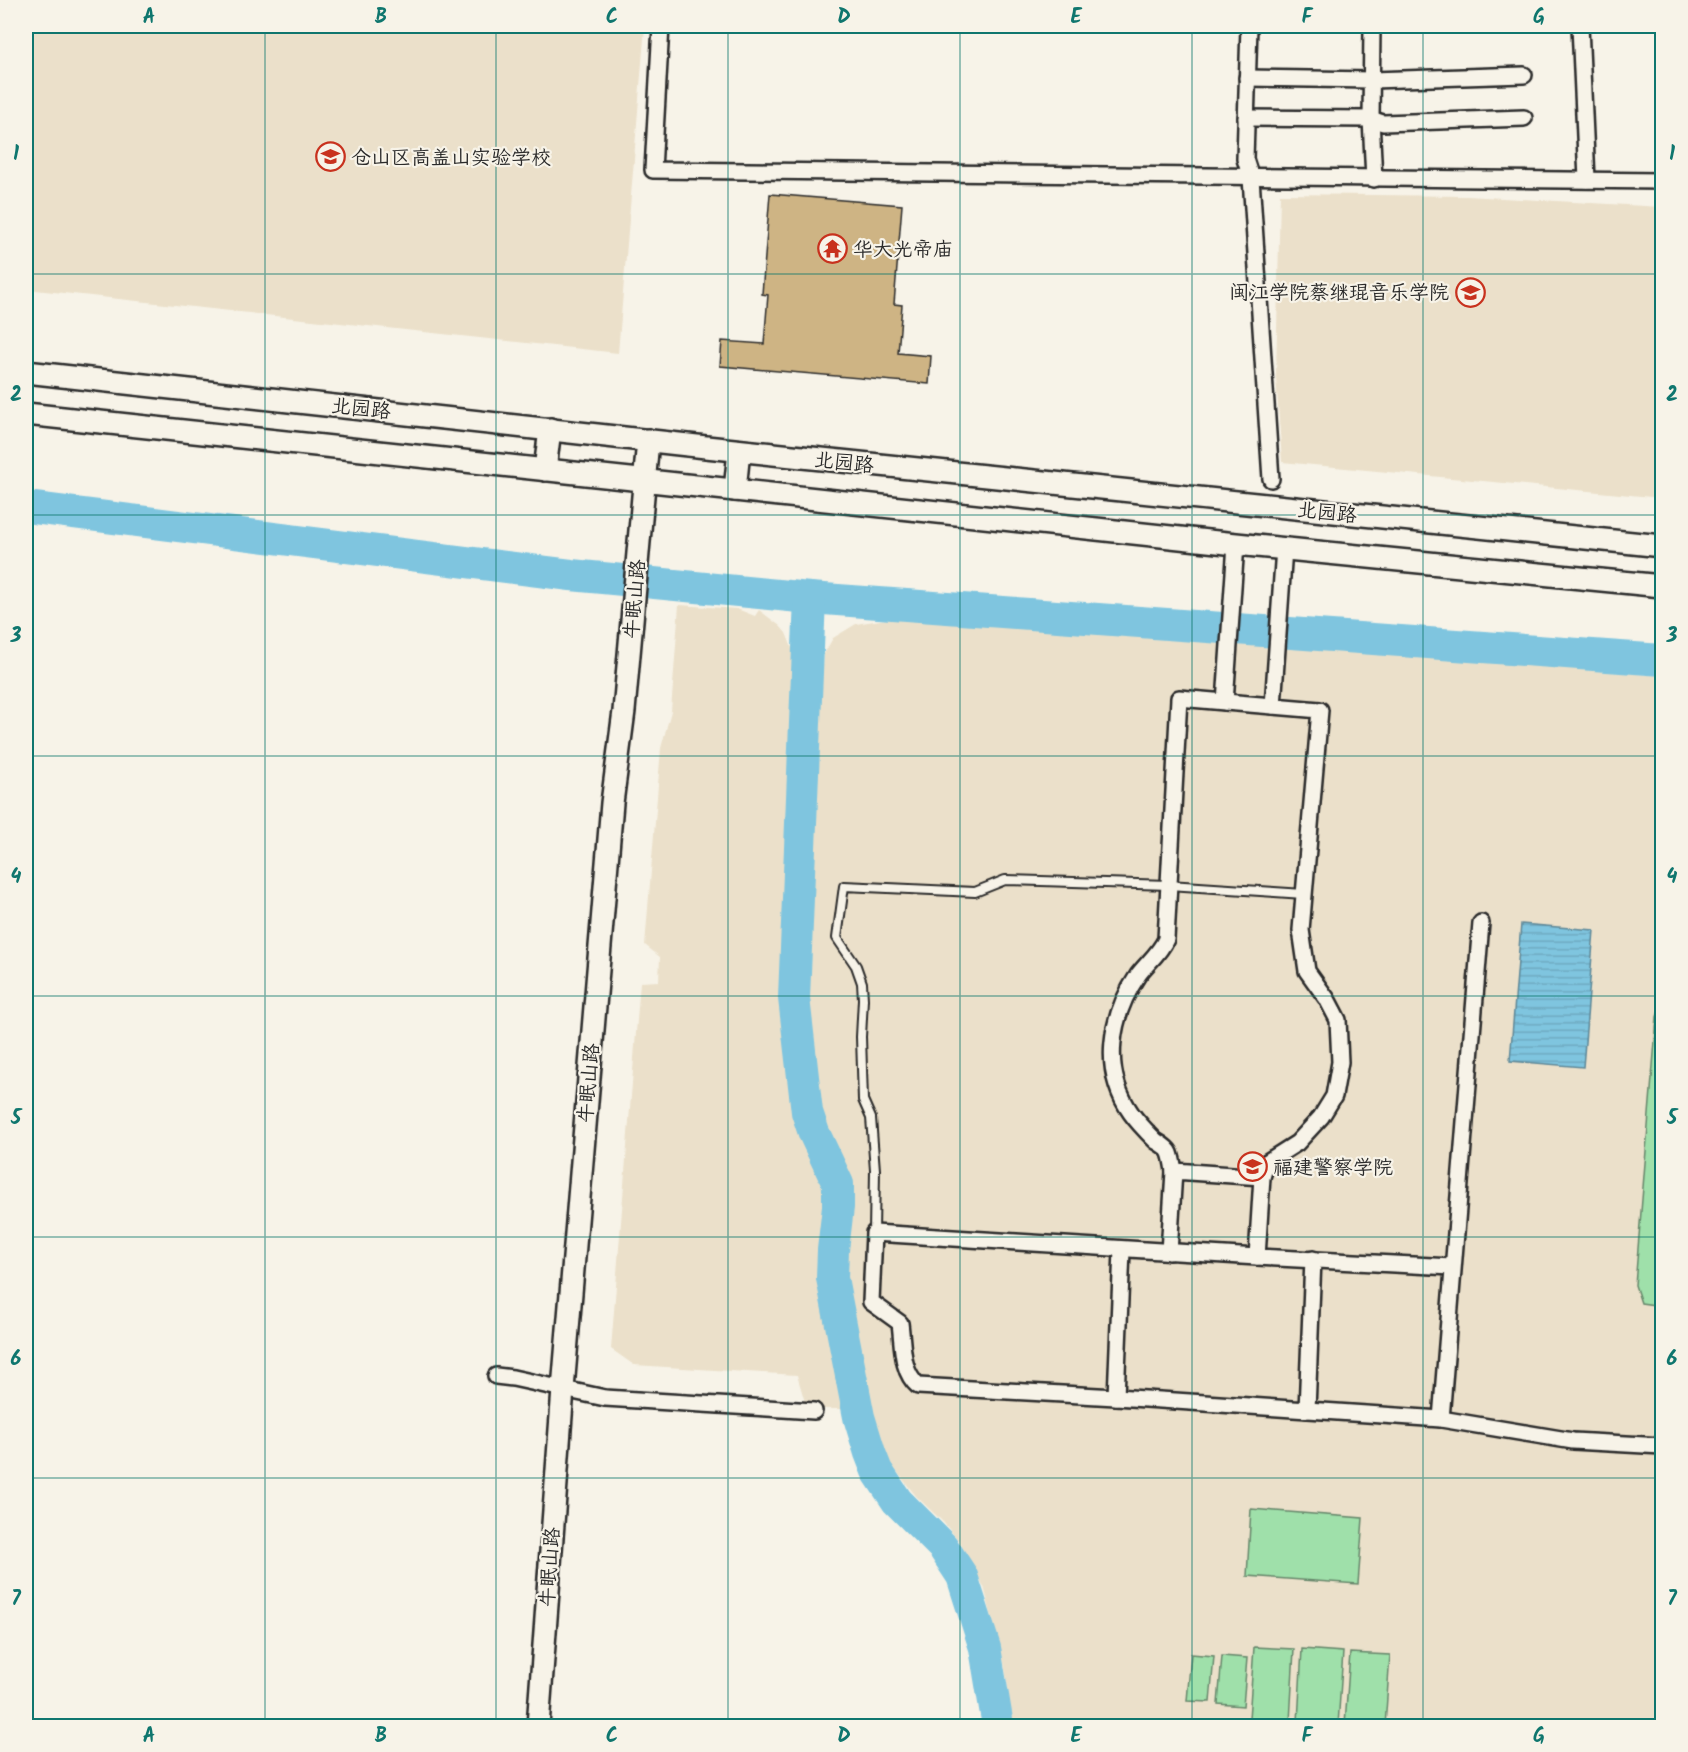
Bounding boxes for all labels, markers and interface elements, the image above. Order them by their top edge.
text: A [143,2,155,34]
text: B [375,2,387,34]
text: C [606,2,618,34]
text: D [837,2,851,34]
text: E [1070,2,1082,34]
text: F [1302,2,1314,34]
text: G [1533,2,1545,34]
text: 1 [13,139,19,171]
text: 1 [1669,139,1675,171]
school or university icon: 仓山区高盖山实验学校 [314,141,346,173]
place label: 仓山区高盖山实验学校 [351,143,551,175]
temple icon: 华大光帝庙 [816,233,848,265]
place label: 华大光帝庙 [853,235,953,267]
school or university icon: 闽江学院蔡继琨音乐学院 [1454,276,1486,308]
place label: 闽江学院蔡继琨音乐学院 [1229,278,1449,310]
text: 2 [10,380,22,412]
text: 2 [1666,380,1678,412]
street label: 北园路 [329,391,393,429]
street label: 北园路 [812,445,876,483]
street label: 北园路 [1295,495,1359,533]
street label: 牛眠山路 [617,557,656,640]
text: 3 [10,621,22,653]
text: 3 [1666,621,1678,653]
text: 4 [11,862,22,894]
text: 4 [1667,862,1678,894]
street label: 牛眠山路 [571,1041,610,1124]
text: 5 [10,1103,23,1135]
text: 5 [1666,1103,1679,1135]
school or university icon: 福建警察学院 [1236,1151,1268,1183]
place label: 福建警察学院 [1273,1153,1393,1185]
text: 6 [11,1344,22,1376]
text: 6 [1667,1344,1678,1376]
street label: 牛眠山路 [532,1525,570,1608]
text: 7 [11,1584,21,1616]
text: 7 [1667,1584,1677,1616]
text: A [143,1721,155,1752]
text: B [375,1721,387,1752]
text: C [606,1721,618,1752]
text: D [837,1721,851,1752]
text: E [1070,1721,1082,1752]
text: F [1302,1721,1314,1752]
text: G [1533,1721,1545,1752]

